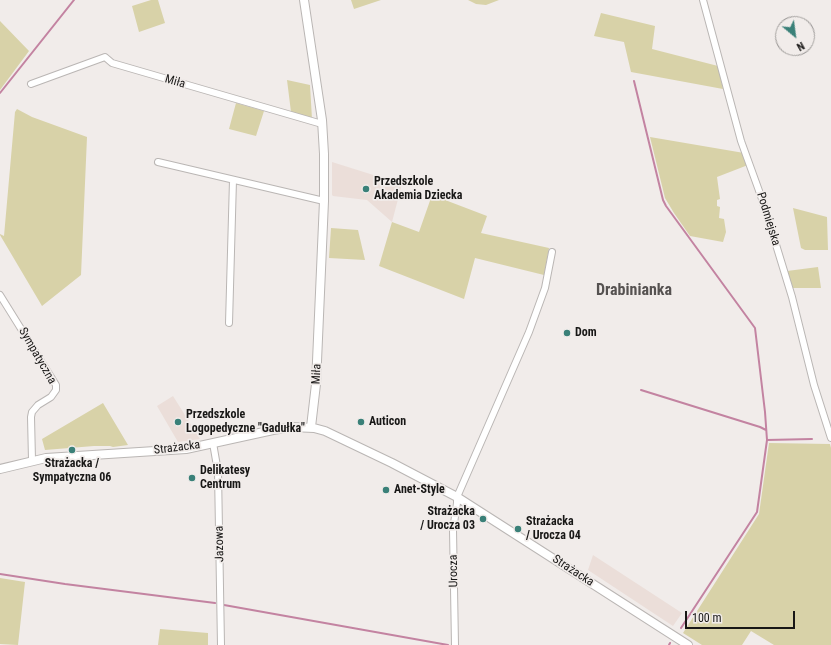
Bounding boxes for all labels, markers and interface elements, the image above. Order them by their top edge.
north arrow [775,16,815,56]
text: N [794,39,807,53]
street label: Miła [163,72,187,92]
place label: Przedszkole Akademia Dziecka [374,175,462,203]
marker: Przedszkole Akademia Dziecka [361,184,371,194]
street label: Podmiejska [753,190,783,248]
district label: Drabinianka [596,281,672,301]
street label: Sympatyczna [15,325,59,387]
place label: Dom [575,326,597,340]
marker: Dom [562,328,572,338]
street label: Miła [309,363,325,385]
place label: Przedszkole Logopedyczne "Gadułka" [186,408,305,436]
place label: Auticon [369,415,406,429]
marker: Przedszkole Logopedyczne "Gadułka" [173,417,183,427]
marker: Auticon [356,417,366,427]
street label: Strażacka [153,438,201,458]
marker: Strażacka / Sympatyczna 06 [67,445,77,455]
place label: Strażacka / Sympatyczna 06 [33,457,111,485]
place label: Delikatesy Centrum [200,464,250,492]
marker: Delikatesy Centrum [187,473,197,483]
place label: Anet-Style [394,483,445,497]
marker: Anet-Style [381,485,391,495]
place label: Strażacka / Urocza 03 [420,505,475,533]
marker: Strażacka / Urocza 03 [478,514,488,524]
place label: Strażacka / Urocza 04 [526,515,581,543]
marker: Strażacka / Urocza 04 [513,524,523,534]
street label: Jazowa [212,526,228,562]
street label: Strażacka [550,552,596,590]
street label: Urocza [447,554,461,588]
scale bar [687,603,797,629]
text: 100 m [692,611,722,625]

